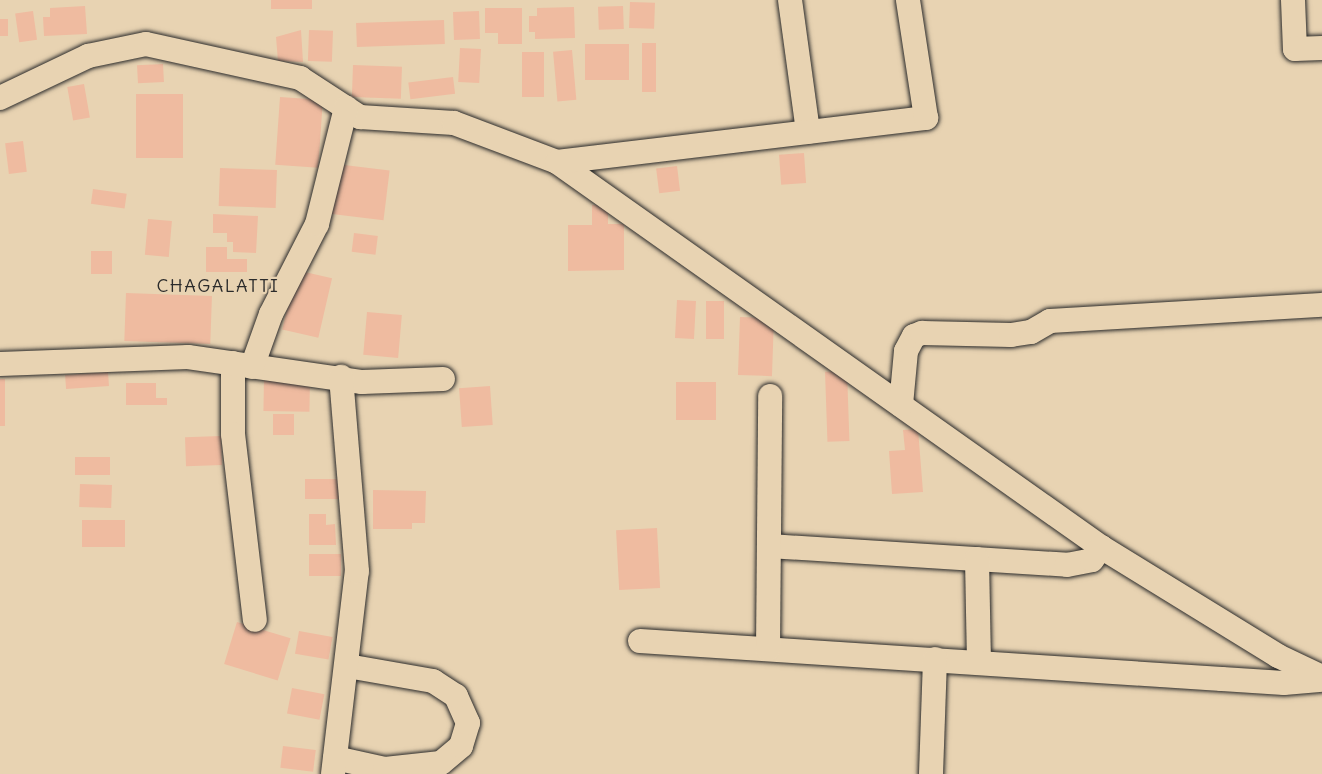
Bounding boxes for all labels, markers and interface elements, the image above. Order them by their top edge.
district label: CHAGALATTI [157,275,279,297]

